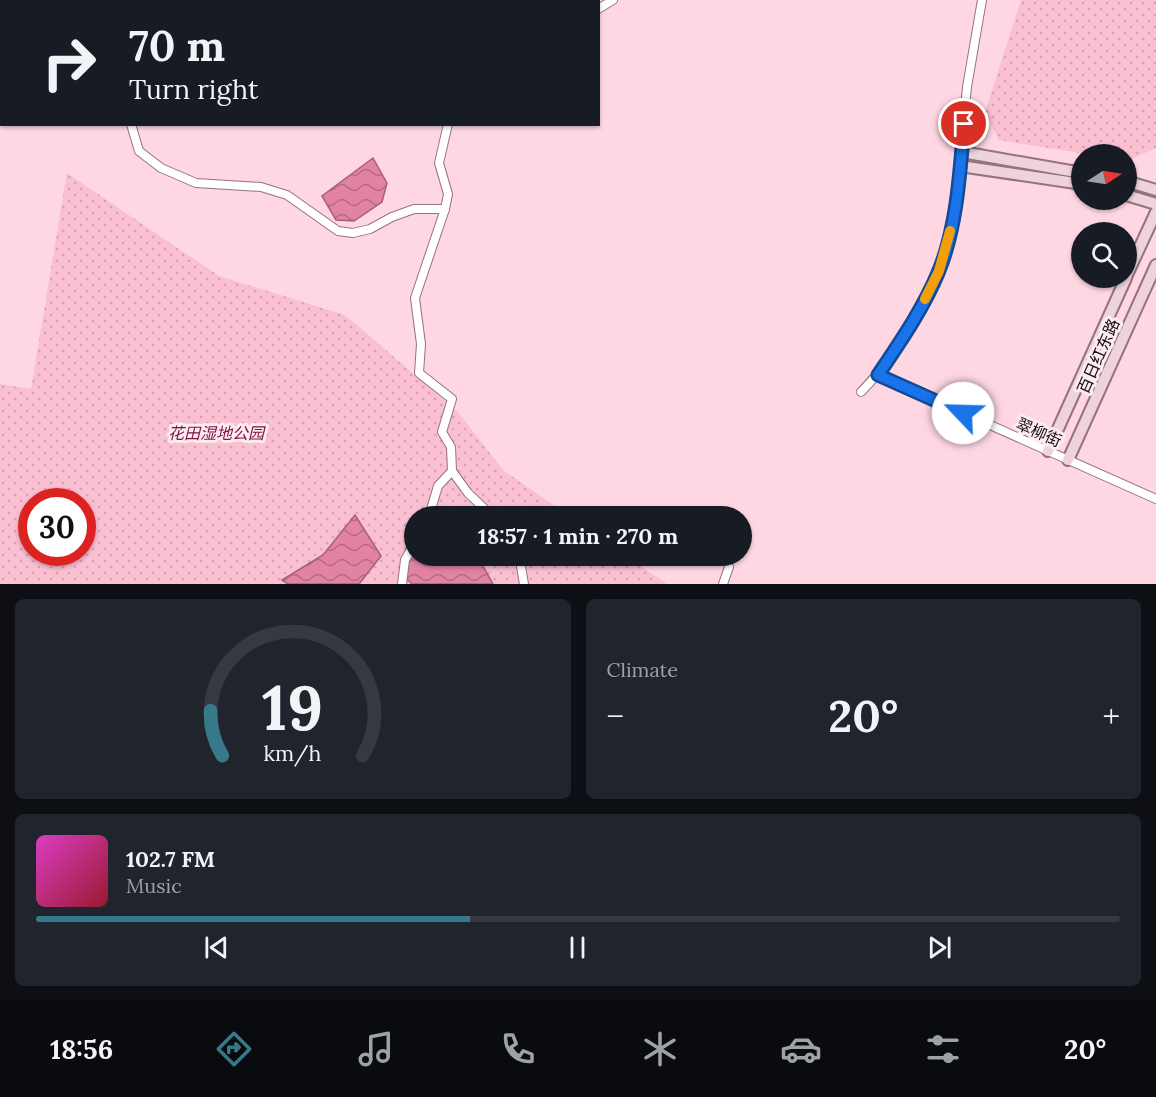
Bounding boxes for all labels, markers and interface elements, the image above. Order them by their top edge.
text: 70 m [129,19,225,73]
icon: right [30,24,108,102]
text: Turn right [129,72,258,106]
pin [938,98,989,149]
icon: arrive [947,107,980,140]
north arrow [1071,144,1137,210]
map controls [1071,144,1137,288]
button: search [1071,222,1137,288]
street label: 百日红东路 [1073,315,1123,397]
position arrow [931,381,995,445]
street label: 翠柳街 [1013,413,1065,451]
park label: 花田湿地公园 [168,423,266,443]
speed limit sign: 30 [18,488,96,566]
text: 18:57 · 1 min · 270 m [478,522,678,550]
text: Climate [607,657,678,682]
text: 19 [262,667,323,747]
text: 20° [828,687,898,744]
text: − [607,695,624,737]
text: + [1102,695,1120,737]
text: km/h [264,739,322,767]
text: 102.7 FM [126,845,215,873]
text: Music [126,873,182,898]
icon: previous [200,931,233,964]
icon: pause [561,931,594,964]
icon: next [923,931,956,964]
icon: directions [213,1028,255,1070]
icon: music [355,1028,397,1070]
icon: phone [497,1028,539,1070]
icon: climate [639,1028,681,1070]
icon: car [780,1028,822,1070]
icon: filters [922,1028,964,1070]
text: 18:56 [50,1032,113,1066]
text: 20° [1064,1032,1106,1066]

